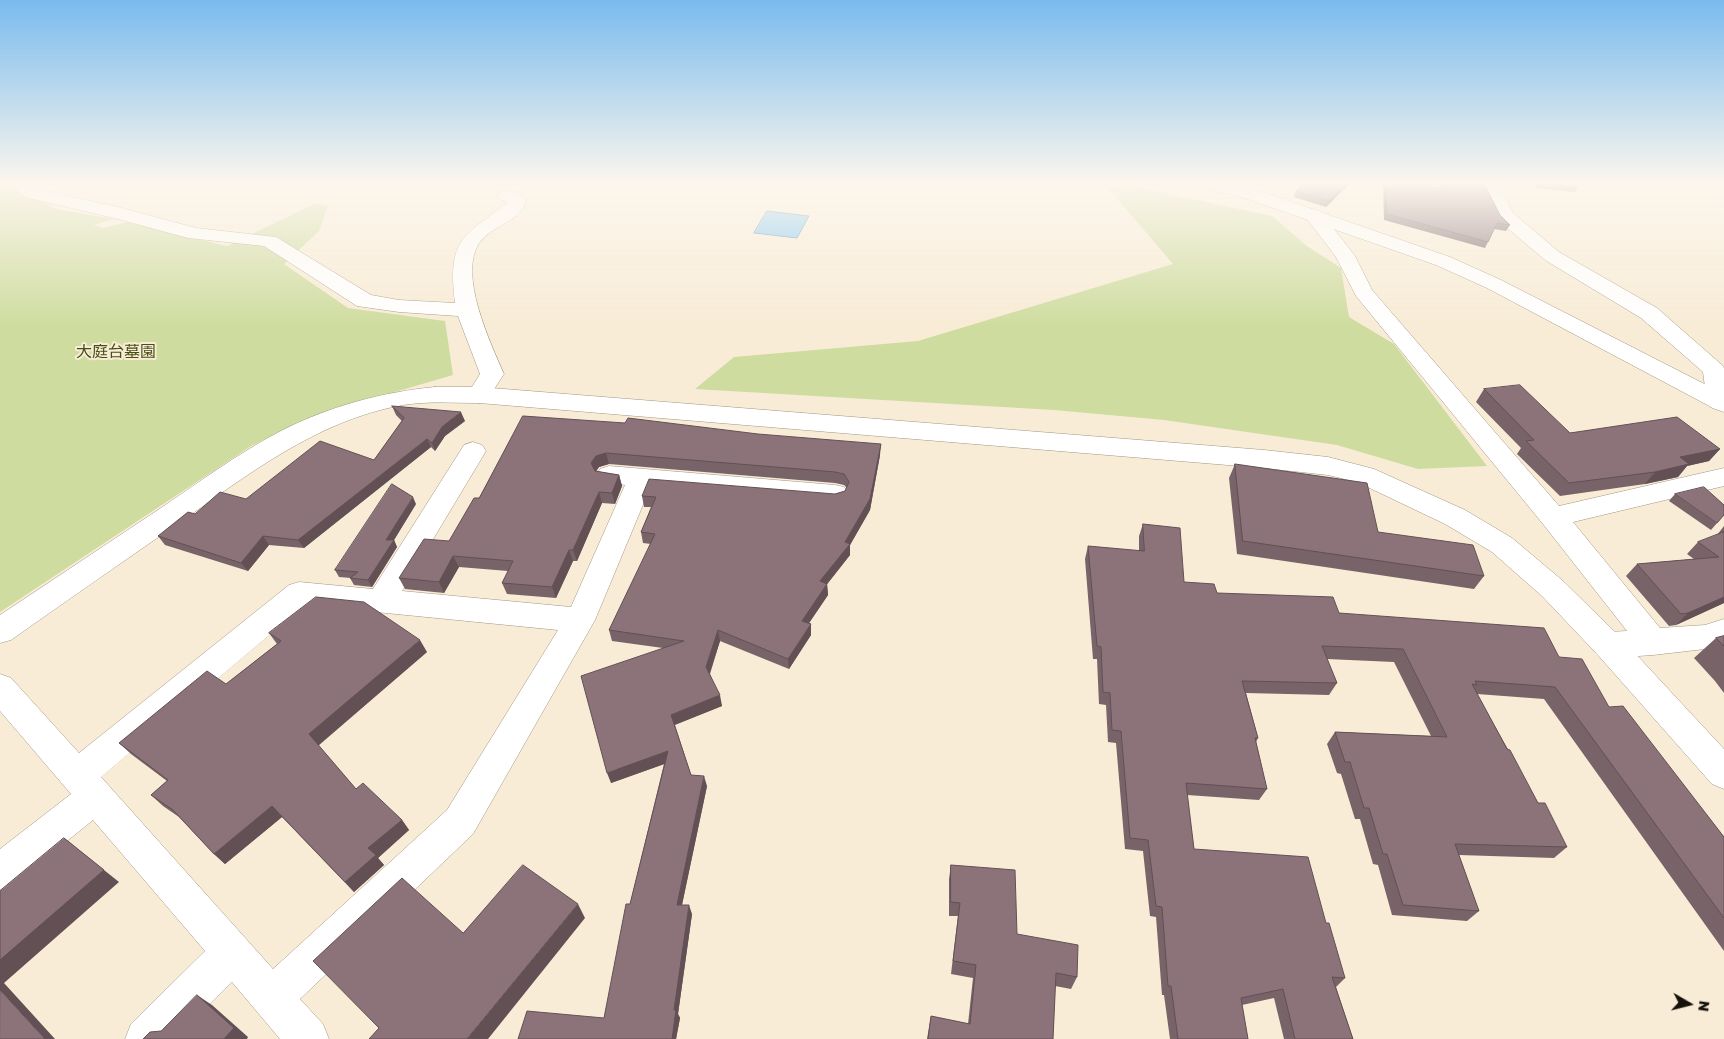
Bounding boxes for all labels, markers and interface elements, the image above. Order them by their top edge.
park label: 大庭台墓園 [76,342,156,362]
north arrow [1664,979,1714,1029]
text: N [1695,1000,1714,1013]

